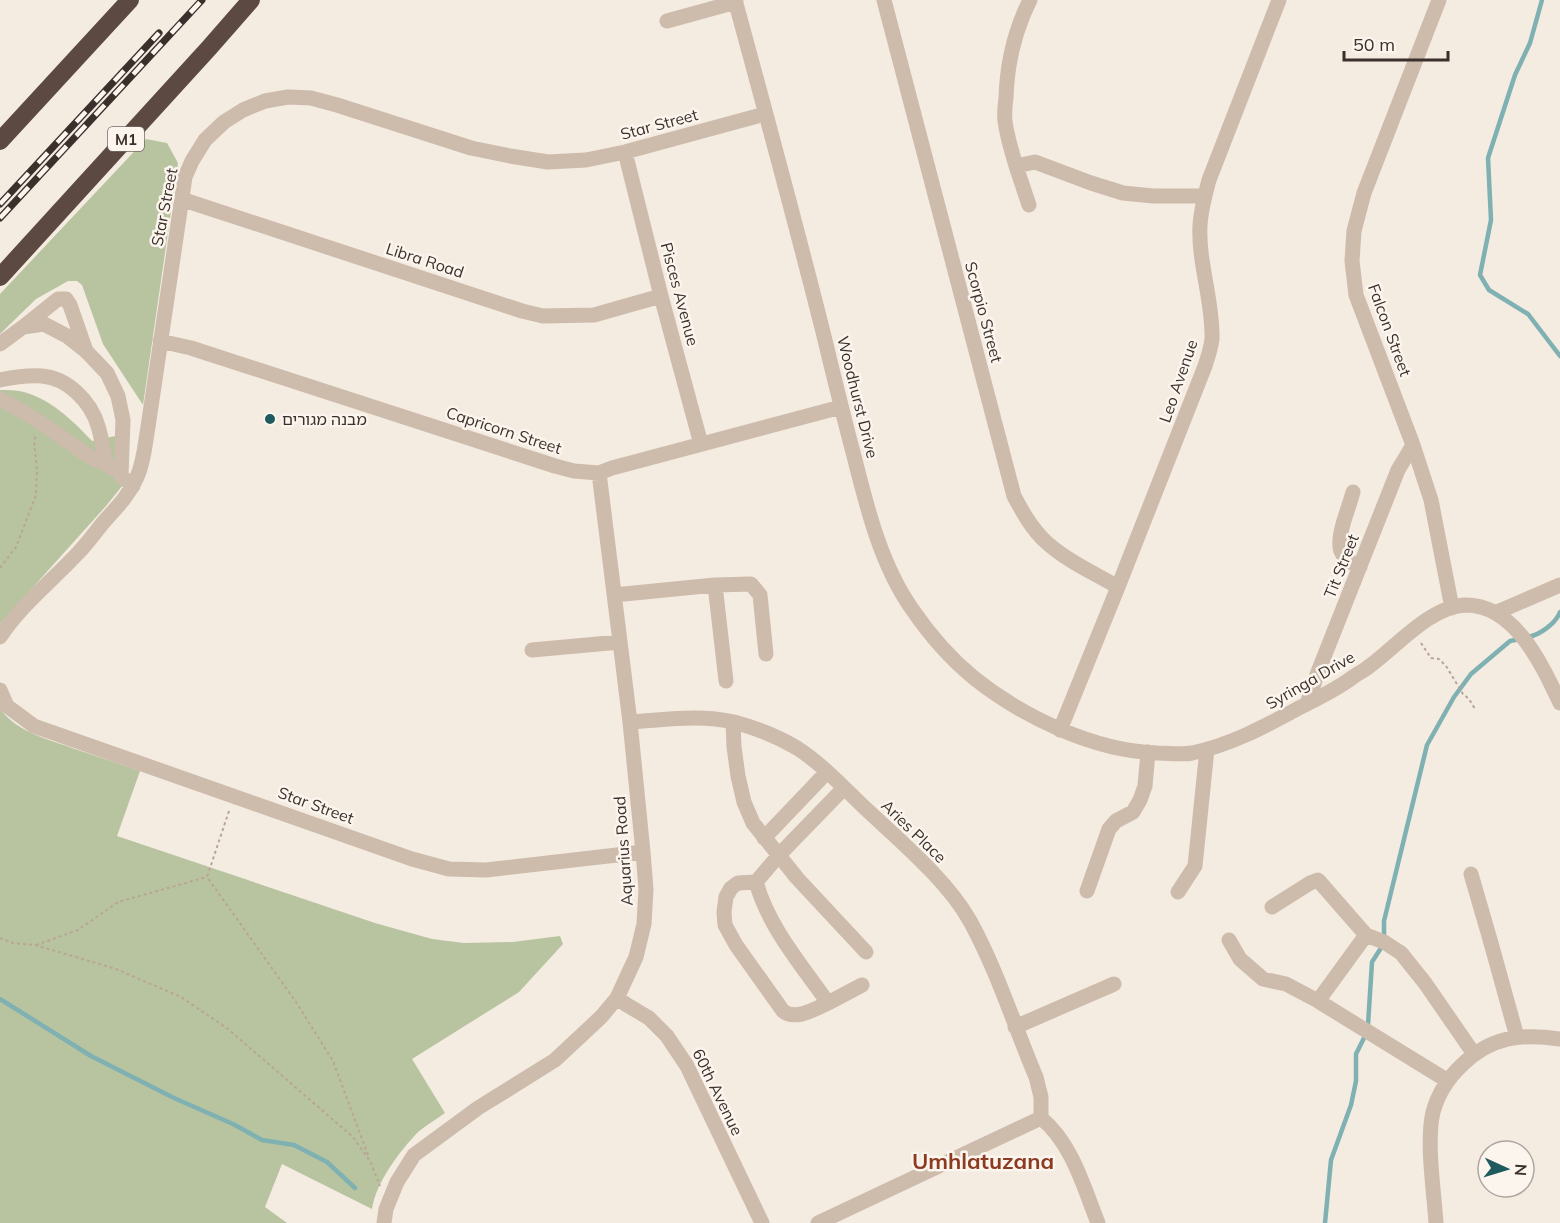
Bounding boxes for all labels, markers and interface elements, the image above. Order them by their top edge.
scale bar [1344,24,1448,62]
text: 50 m [1353,33,1395,56]
street label: Star Street [618,104,700,144]
road number: M1 [108,127,144,151]
street label: Star Street [147,166,181,248]
street label: Libra Road [383,238,467,282]
street label: Pisces Avenue [657,240,703,348]
street label: Scorpio Street [961,259,1007,365]
street label: Falcon Street [1364,281,1416,379]
street label: Woodhurst Drive [833,334,883,460]
street label: Leo Avenue [1154,337,1202,425]
street label: Capricorn Street [444,402,565,458]
place label: מבנה מגורים [282,409,367,429]
marker: מבנה מגורים [263,412,277,426]
street label: Tit Street [1319,531,1363,601]
street label: Syringa Drive [1262,646,1358,714]
street label: Star Street [275,782,357,828]
street label: Aquarius Road [609,795,637,907]
street label: Aries Place [877,795,951,867]
street label: 60th Avenue [688,1045,748,1139]
north arrow [1476,1139,1536,1199]
district label: Umhlatuzana [912,1147,1054,1175]
text: N [1511,1163,1531,1177]

